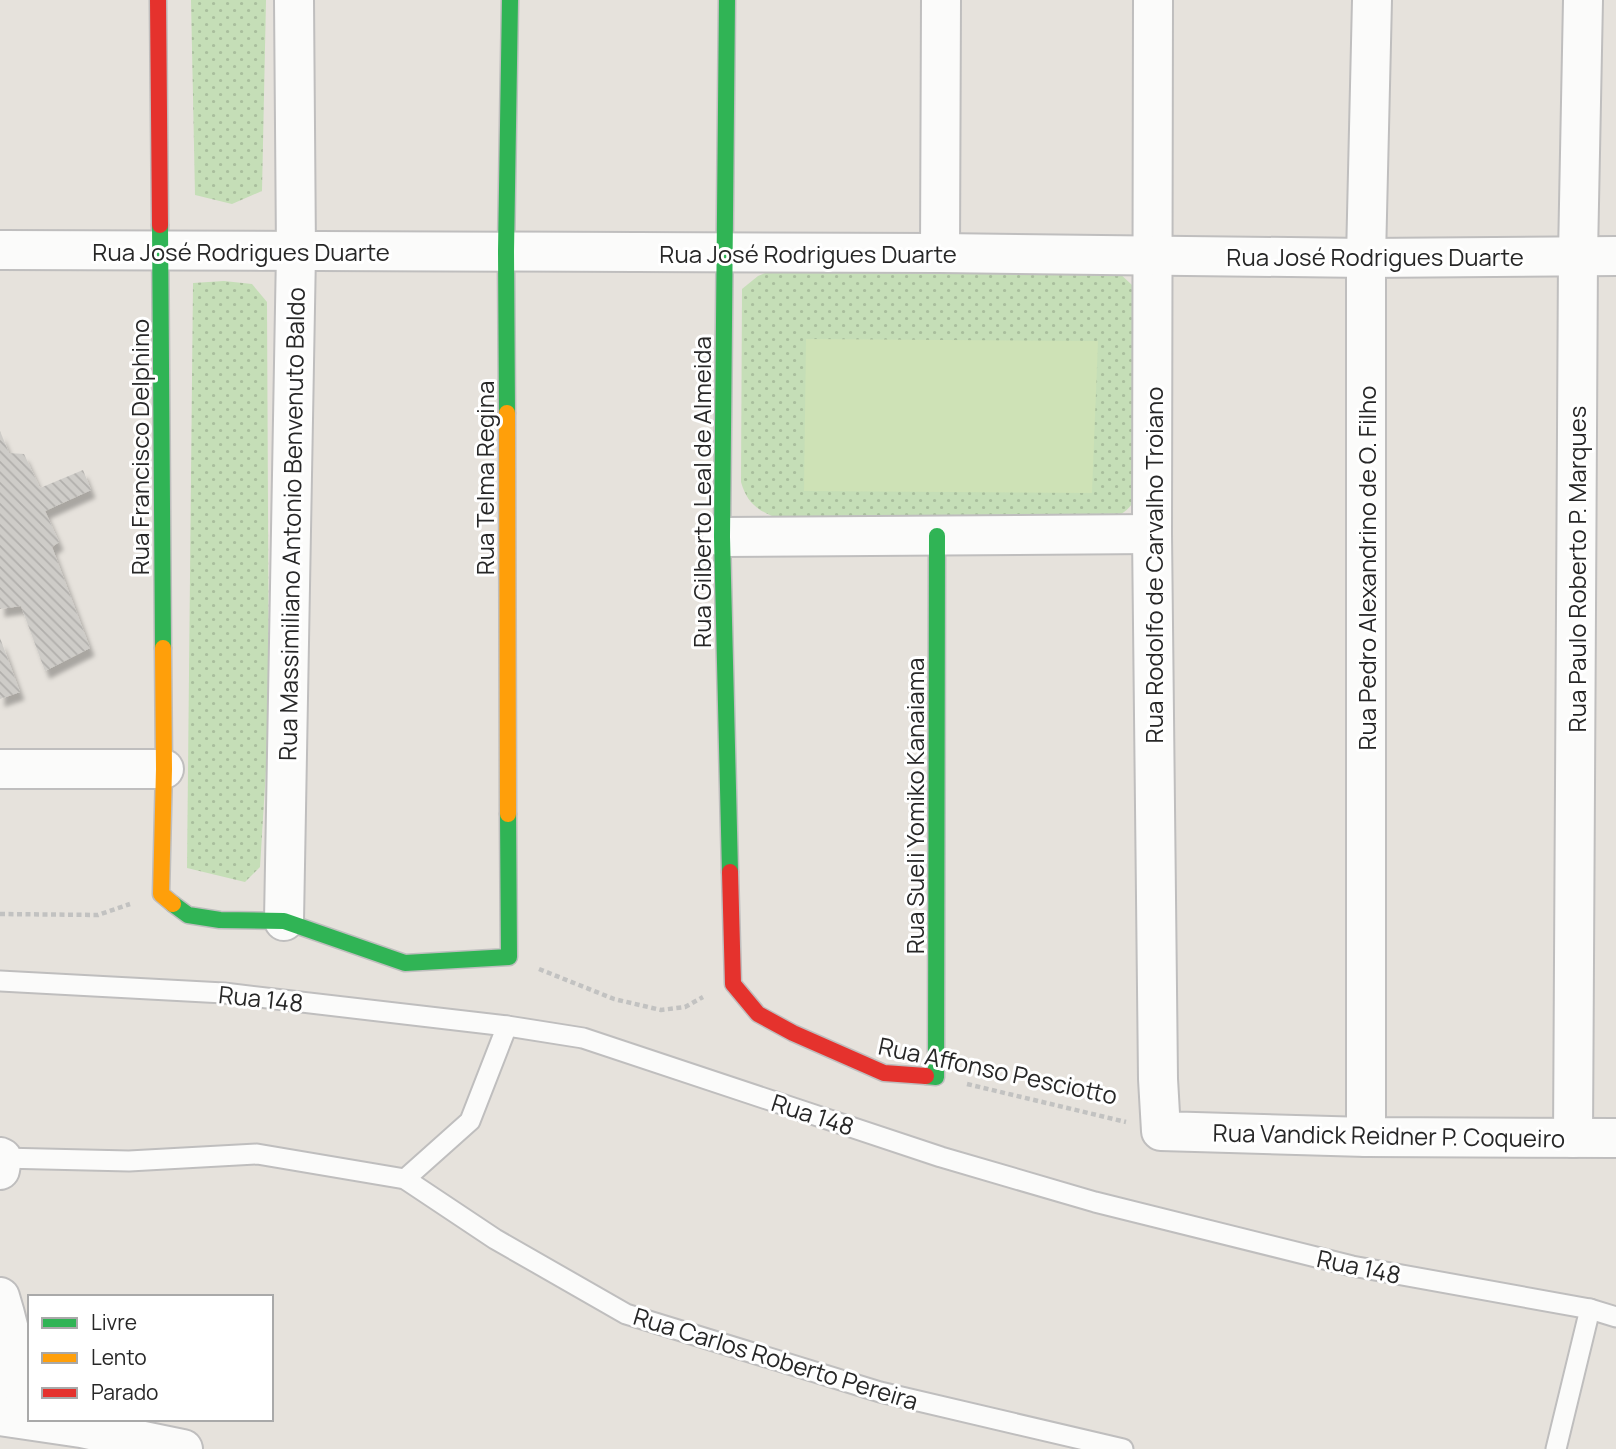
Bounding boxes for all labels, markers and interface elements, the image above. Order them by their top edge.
street label: Rua José Rodrigues Duarte [92,235,390,268]
street label: Rua José Rodrigues Duarte [659,237,957,270]
street label: Rua José Rodrigues Duarte [1226,240,1524,273]
street label: Rua Massimiliano Antonio Benvenuto Baldo [270,287,312,761]
street label: Rua Francisco Delphino [123,319,156,575]
street label: Rua Gilberto Leal de Almeida [685,336,718,648]
street label: Rua Telma Regina [468,381,501,575]
street label: Rua Pedro Alexandrino de O. Filho [1350,385,1383,751]
street label: Rua Rodolfo de Carvalho Troiano [1137,387,1170,743]
street label: Rua Paulo Roberto P. Marques [1560,406,1593,732]
street label: Rua Sueli Yomiko Kanaiama [898,658,931,954]
street label: Rua 148 [217,977,305,1019]
street label: Rua Affonso Pesciotto [876,1029,1120,1111]
street label: Rua 148 [767,1085,859,1143]
street label: Rua Vandick Reidner P. Coqueiro [1212,1115,1566,1155]
street label: Rua 148 [1314,1241,1404,1291]
legend [28,1295,273,1421]
street label: Rua Carlos Roberto Pereira [630,1299,922,1417]
text: Livre [91,1308,137,1336]
text: Lento [91,1343,147,1371]
text: Parado [91,1378,159,1406]

